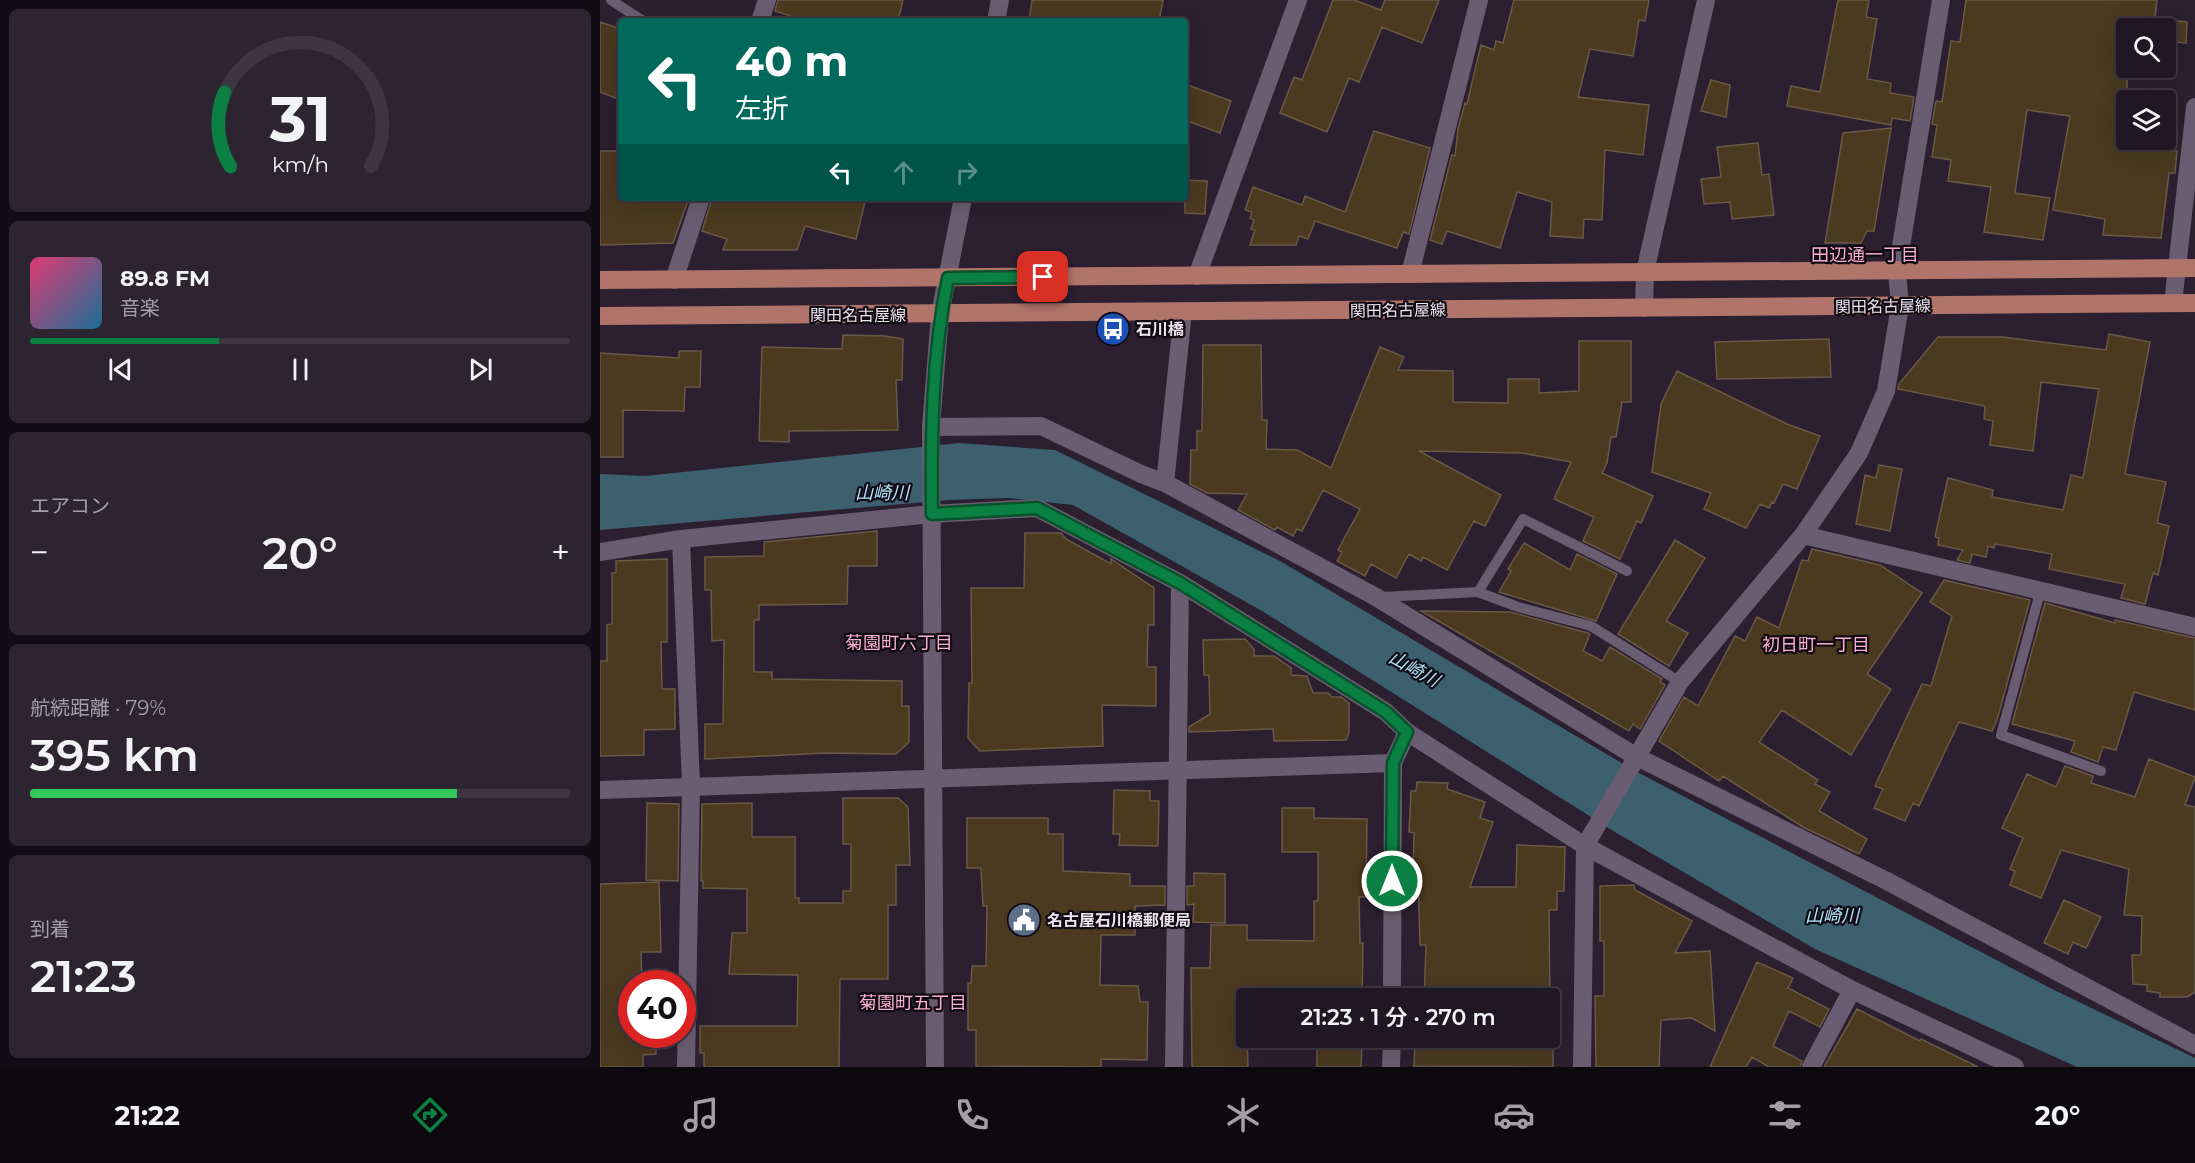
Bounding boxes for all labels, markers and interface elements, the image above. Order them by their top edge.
map controls [2116,18,2176,150]
button: search [2116,18,2176,78]
text: 40 m [735,35,848,87]
icon: left [636,42,714,120]
text: 31 [268,81,331,157]
button: layers [2116,90,2176,150]
text: 左折 [735,92,789,125]
text: km/h [271,152,329,178]
icon: left [824,156,857,189]
icon: ahead [887,156,920,189]
icon: right [950,156,983,189]
district label: 田辺通一丁目 [1811,244,1919,266]
pin [1017,251,1068,302]
icon: arrive [1026,260,1059,293]
text: 89.8 FM [120,265,210,292]
text: 音楽 [120,296,160,320]
street label: 関田名古屋線 [1835,296,1931,317]
street label: 関田名古屋線 [1350,300,1446,321]
street label: 関田名古屋線 [810,306,906,325]
bus stop icon: 石川橋 [1095,311,1131,347]
place label: 石川橋 [1136,320,1184,339]
icon: previous [104,353,137,386]
icon: pause [284,353,317,386]
icon: next [464,353,497,386]
water label: 山崎川 [855,482,911,504]
text: エアコン [30,494,110,518]
text: 20° [262,525,338,580]
text: − [30,532,49,572]
text: + [551,532,570,572]
district label: 菊園町六丁目 [845,632,953,654]
district label: 初日町一丁目 [1762,634,1870,656]
water label: 山崎川 [1385,646,1445,693]
text: 航続距離 · 79% [30,696,166,720]
text: 395 km [30,727,199,782]
position arrow [1360,849,1424,913]
public building icon: 名古屋石川橋郵便局 [1006,902,1042,938]
water label: 山崎川 [1805,905,1861,927]
place label: 名古屋石川橋郵便局 [1047,911,1191,930]
text: 到着 [30,917,70,941]
text: 21:23 [30,948,137,1003]
speed limit sign: 40 [618,970,696,1048]
district label: 菊園町五丁目 [859,992,967,1014]
text: 21:23 · 1 分 · 270 m [1300,1004,1496,1031]
icon: directions [409,1094,451,1136]
icon: music [680,1094,722,1136]
icon: phone [951,1094,993,1136]
icon: climate [1222,1094,1264,1136]
icon: car [1493,1094,1535,1136]
icon: filters [1764,1094,1806,1136]
text: 21:22 [114,1099,180,1132]
text: 20° [2035,1099,2080,1132]

